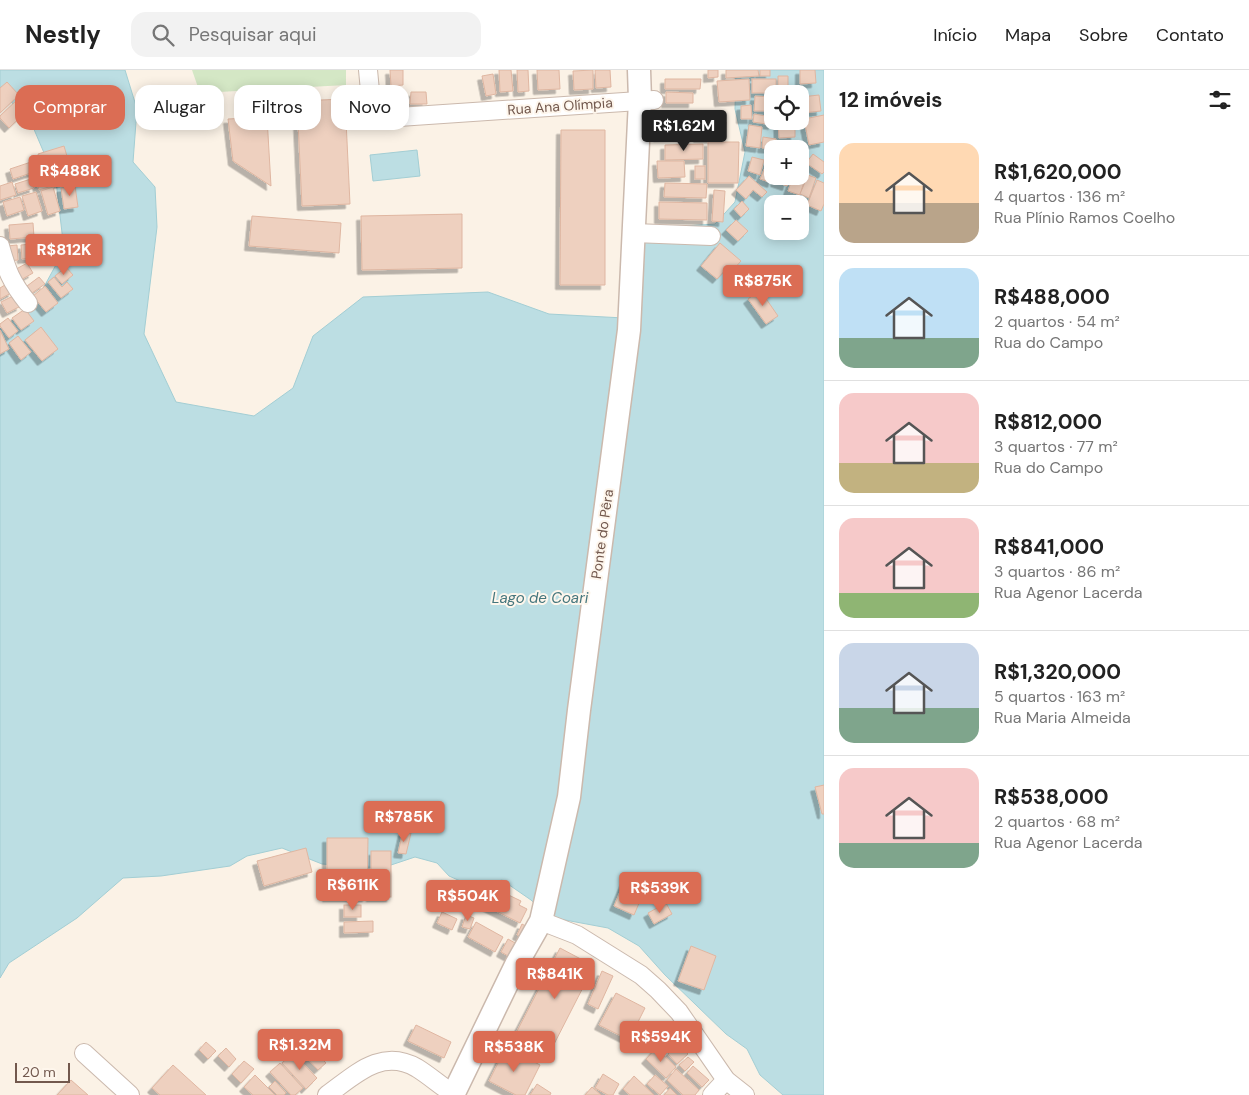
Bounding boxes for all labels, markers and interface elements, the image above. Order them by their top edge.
search box [131,12,481,57]
text: Nestly [25,19,101,50]
icon: search [149,21,177,49]
text: Pesquisar aqui [189,22,316,47]
text: Início [933,23,977,47]
text: Mapa [1005,23,1051,47]
text: Sobre [1079,23,1128,47]
text: Contato [1156,23,1224,47]
chip: Comprar [15,85,125,130]
chip: Alugar [135,85,224,130]
chip: Filtros [234,85,321,130]
chip: Novo [331,85,409,130]
map controls [764,85,809,240]
button: locate [764,85,809,130]
text: 12 imóveis [839,86,942,114]
icon: filters [1206,86,1234,114]
street label: Rua Ana Olímpia [507,93,613,119]
pin: R$1.62M [638,109,730,152]
text: R$1.62M [653,115,715,136]
button: + [764,140,809,185]
pin: R$488K [29,154,111,197]
text: R$1,620,000 [994,158,1122,186]
text: R$488K [40,160,100,181]
icon: home [879,163,939,223]
text: 4 quartos · 136 m² [994,186,1125,207]
button: − [764,195,809,240]
text: Rua Plínio Ramos Coelho [994,207,1175,228]
pin: R$812K [23,234,105,276]
text: R$812K [36,239,92,260]
pin: R$875K [722,264,804,307]
text: R$875K [734,270,792,291]
text: R$488,000 [994,283,1110,311]
icon: home [879,288,939,348]
text: 2 quartos · 54 m² [994,311,1120,332]
text: Rua do Campo [994,332,1103,353]
text: R$812,000 [994,408,1102,436]
icon: home [879,413,939,473]
text: 3 quartos · 77 m² [994,436,1118,457]
text: Rua do Campo [994,457,1103,478]
street label: Ponte do Pêra [587,488,617,580]
text: R$841,000 [994,533,1104,561]
icon: home [879,538,939,598]
text: 3 quartos · 86 m² [994,561,1120,582]
text: Rua Agenor Lacerda [994,582,1143,603]
water label: Lago de Coari [492,588,589,608]
text: R$1,320,000 [994,658,1121,686]
icon: home [879,663,939,723]
text: 5 quartos · 163 m² [994,686,1125,707]
text: Rua Maria Almeida [994,707,1131,728]
text: R$538,000 [994,783,1108,811]
icon: home [879,788,939,848]
pin: R$785K [363,800,445,843]
text: R$785K [375,806,433,827]
text: 2 quartos · 68 m² [994,811,1120,832]
text: Rua Agenor Lacerda [994,832,1143,853]
pin: R$611K [312,868,394,911]
pin: R$539K [619,872,701,914]
text: R$611K [327,874,379,895]
text: R$539K [630,877,690,898]
pin: R$504K [427,880,509,922]
text: R$504K [437,885,499,906]
pin: R$841K [514,958,596,1000]
text: R$841K [527,963,583,984]
pin: R$594K [620,1020,702,1063]
text: R$594K [631,1026,691,1047]
pin: R$1.32M [254,1028,346,1071]
pin: R$538K [473,1030,555,1073]
text: R$1.32M [269,1034,331,1055]
text: R$538K [484,1036,544,1057]
scale bar [15,1060,70,1083]
text: 20 m [22,1063,56,1081]

